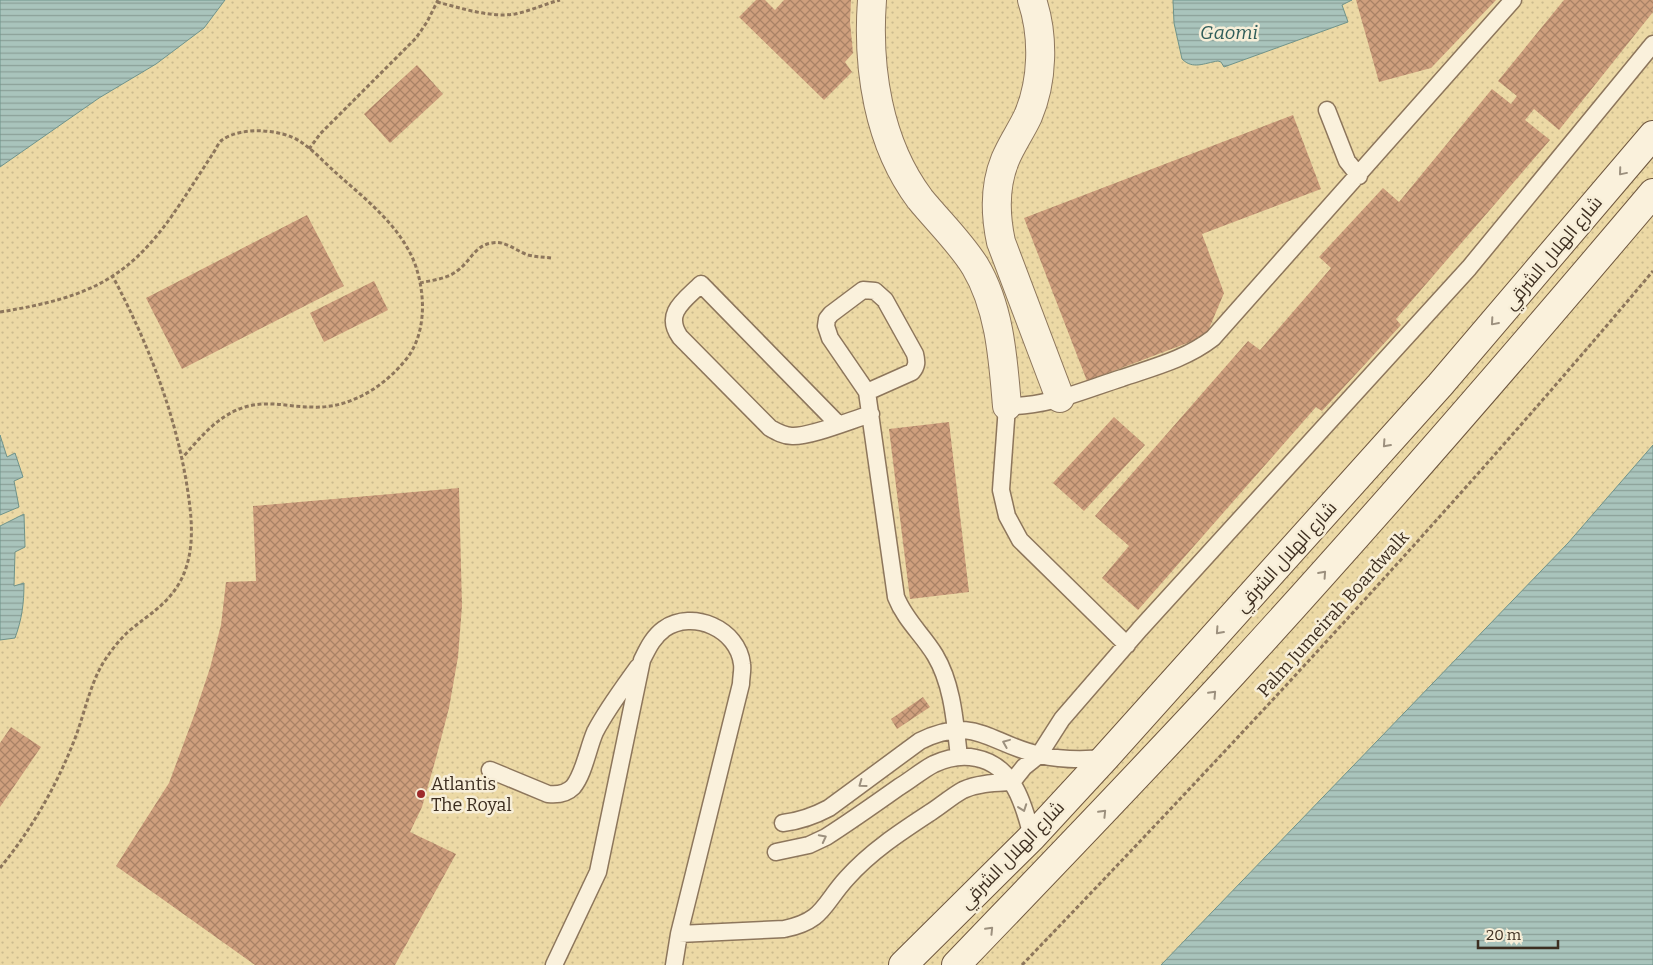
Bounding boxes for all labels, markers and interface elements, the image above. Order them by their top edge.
water label: Gaomi [1200,21,1258,44]
one-way arrow [1619,166,1627,175]
street label: شارع الهلال الشرقي [1499,192,1609,316]
one-way arrow [1490,317,1499,326]
one-way arrow [1383,439,1392,448]
street label: شارع الهلال الشرقي [1231,497,1344,619]
street label: Palm Jumeirah Boardwalk [1253,526,1414,702]
one-way arrow [1317,570,1326,579]
one-way arrow [1216,625,1225,634]
one-way arrow [1207,690,1216,699]
one-way arrow [1002,739,1011,749]
place label: Atlantis The Royal [431,773,512,816]
one-way arrow [858,778,868,787]
marker: Atlantis The Royal [415,788,427,800]
street label: شارع الهلال الشرقي [955,796,1071,916]
one-way arrow [1017,803,1027,812]
one-way arrow [1097,809,1106,818]
one-way arrow [817,834,826,844]
scale bar [1478,918,1558,950]
text: 20 m [1486,926,1522,944]
one-way arrow [984,927,993,936]

